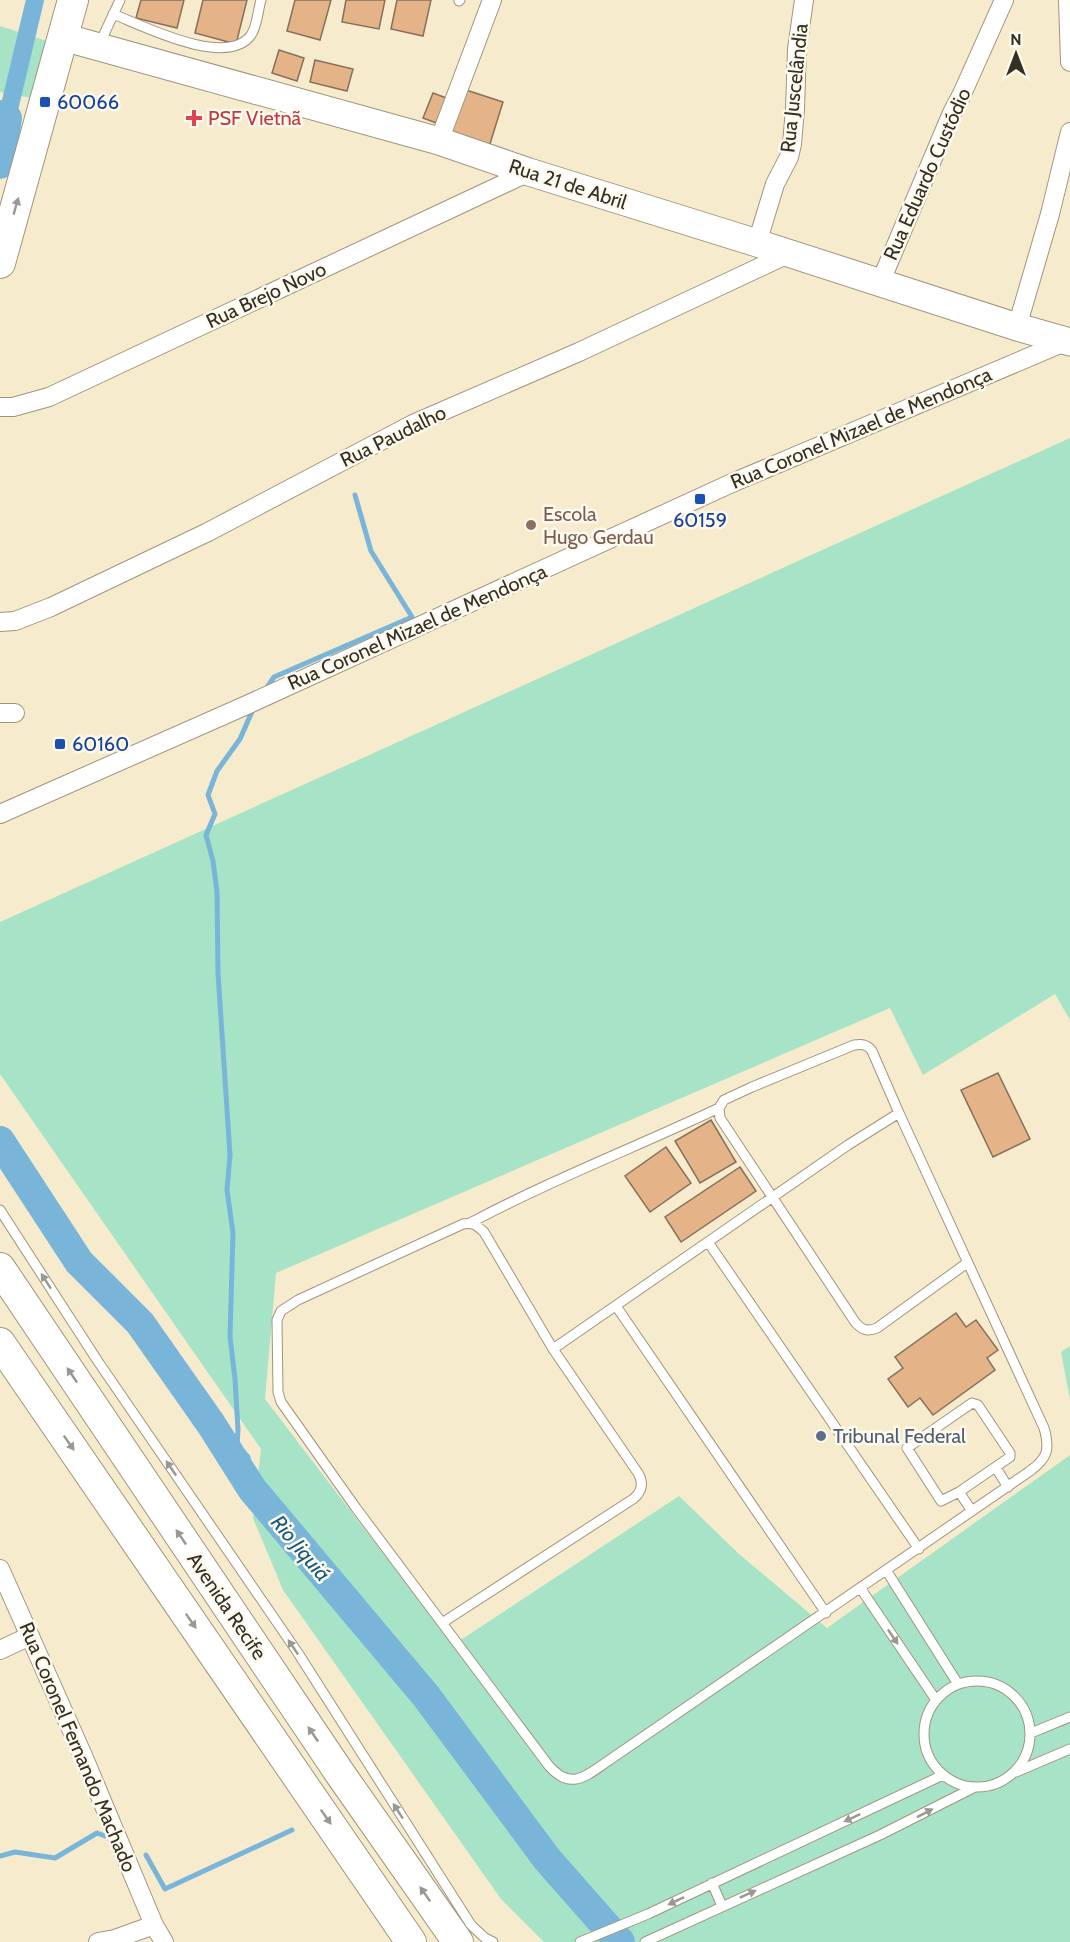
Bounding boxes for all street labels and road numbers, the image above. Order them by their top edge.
street label: Rua Juscelândia [775,22,813,154]
street label: Rua Eduardo Custódio [878,84,976,264]
street label: Rua 21 de Abril [506,154,630,214]
street label: Rua Brejo Novo [202,257,330,333]
street label: Rua Coronel Mizael de Mendonça [727,362,995,494]
street label: Rua Paudalho [336,400,450,472]
street label: Rua Coronel Mizael de Mendonça [284,559,551,695]
street label: Avenida Recife [182,1548,272,1664]
street label: Rua Coronel Fernando Machado [14,1618,142,1876]

